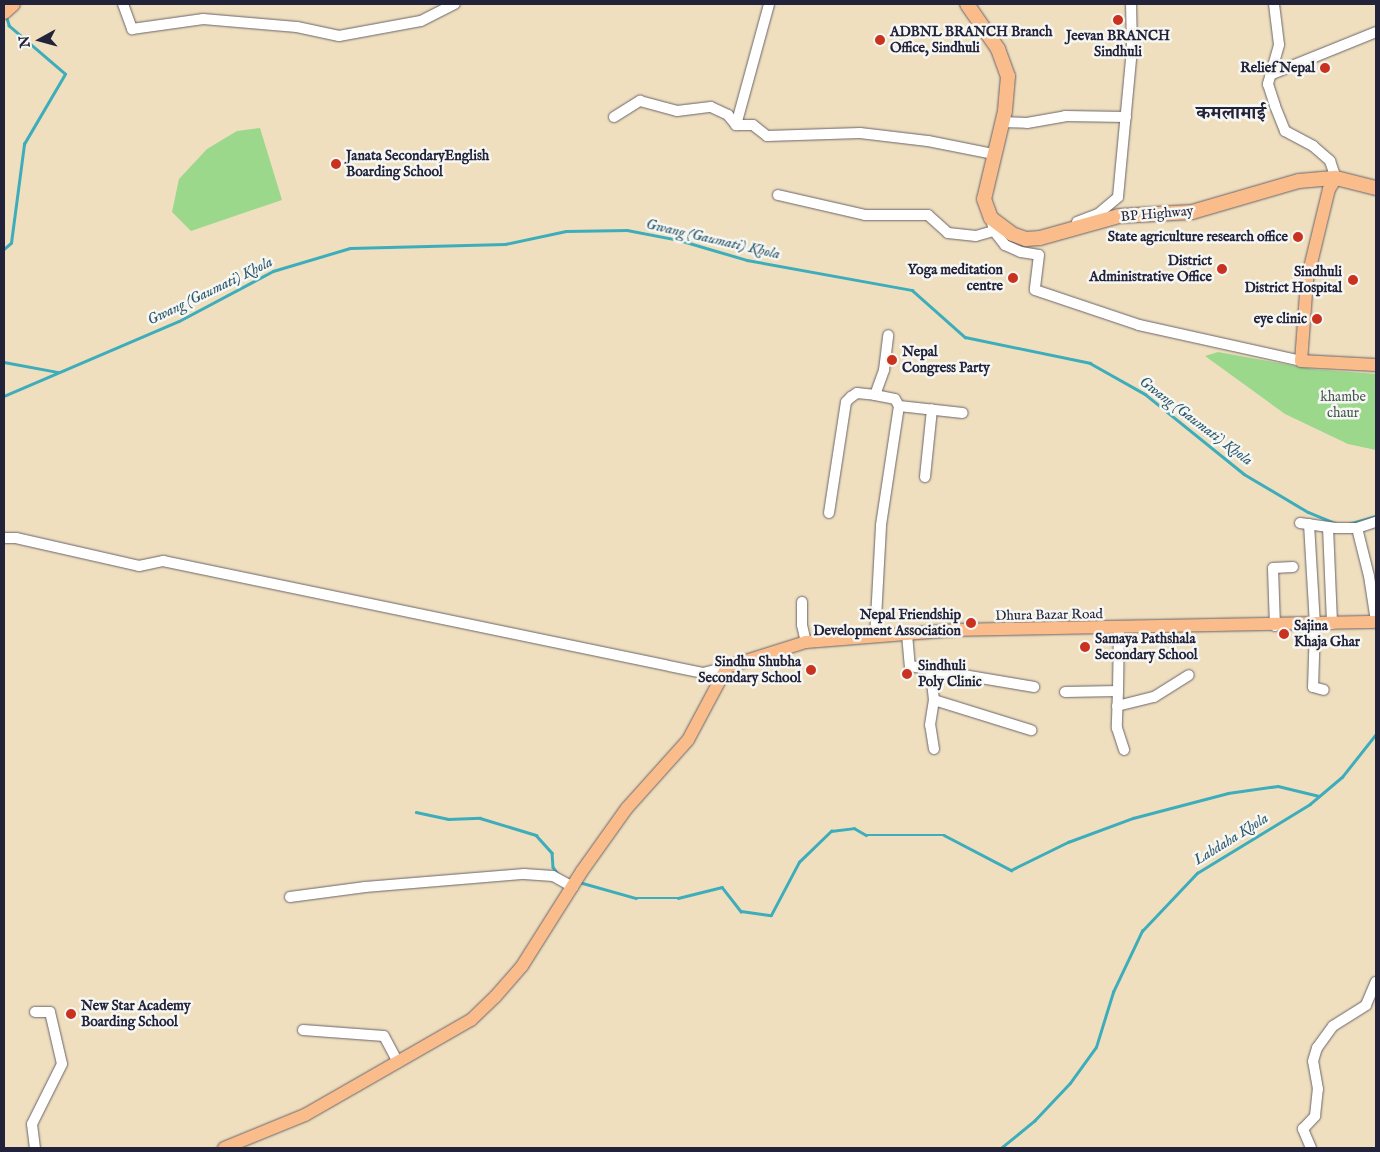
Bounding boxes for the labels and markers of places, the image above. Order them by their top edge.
marker: Jeevan BRANCH Sindhuli [1112,14,1124,26]
place label: ADBNL BRANCH Branch Office, Sindhuli [890,24,1052,56]
place label: Jeevan BRANCH Sindhuli [1066,28,1170,60]
marker: ADBNL BRANCH Branch Office, Sindhuli [874,34,886,46]
place label: Relief Nepal [1240,60,1315,76]
marker: Relief Nepal [1319,62,1331,74]
place label: Janata SecondaryEnglish Boarding School [346,148,489,180]
marker: Janata SecondaryEnglish Boarding School [330,158,342,170]
place label: State agriculture research office [1108,229,1288,245]
marker: State agriculture research office [1292,231,1304,243]
place label: District Administrative Office [1089,253,1212,286]
place label: Yoga meditation centre [907,262,1003,294]
marker: District Administrative Office [1216,263,1228,275]
place label: Sindhuli District Hospital [1244,264,1342,296]
marker: Yoga meditation centre [1007,272,1019,284]
marker: Sindhuli District Hospital [1346,273,1360,287]
place label: eye clinic [1254,311,1307,327]
marker: eye clinic [1311,313,1323,325]
place label: Nepal Congress Party [902,344,990,377]
marker: Nepal Congress Party [886,354,898,366]
place label: Nepal Friendship Development Association [813,607,961,640]
marker: Nepal Friendship Development Association [965,617,977,629]
place label: Sajina Khaja Ghar [1294,618,1360,650]
marker: Sajina Khaja Ghar [1278,628,1290,640]
place label: Samaya Pathshala Secondary School [1095,631,1198,664]
marker: Samaya Pathshala Secondary School [1079,641,1091,653]
place label: Sindhu Shubha Secondary School [698,654,801,686]
place label: Sindhuli Poly Clinic [918,658,982,690]
marker: Sindhu Shubha Secondary School [805,664,817,676]
marker: Sindhuli Poly Clinic [900,667,914,681]
place label: New Star Academy Boarding School [81,998,191,1030]
marker: New Star Academy Boarding School [65,1008,77,1020]

